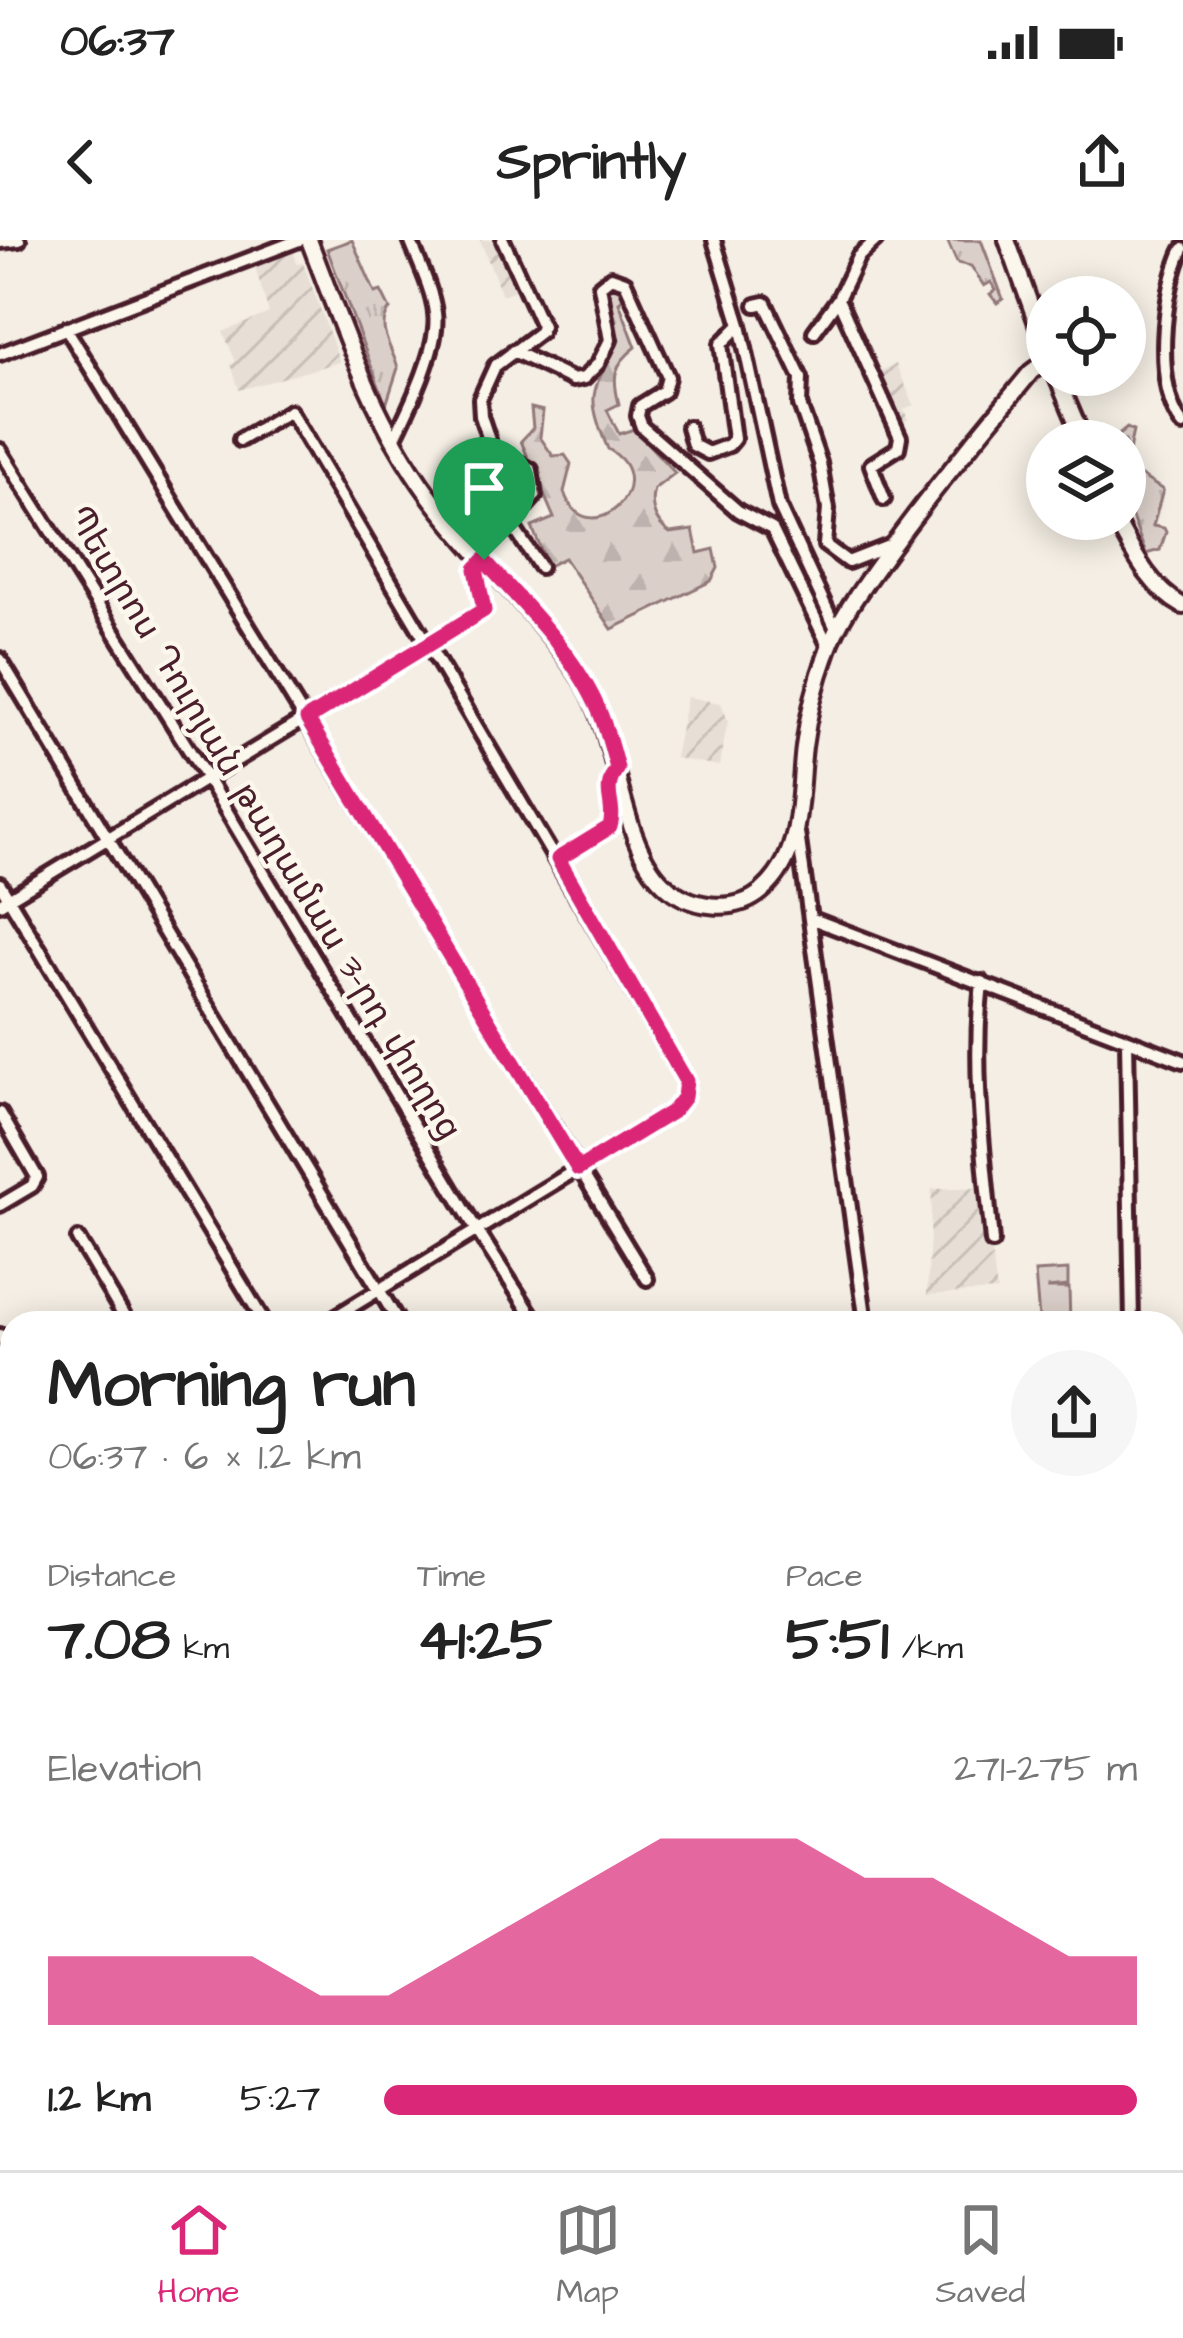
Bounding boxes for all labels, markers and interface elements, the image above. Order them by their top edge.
text: 06:37 [60,11,175,73]
text: Sprintly [497,125,686,200]
icon: back [48,129,114,195]
icon: share [1069,129,1135,195]
map controls [1026,276,1146,540]
button: locate [1026,276,1146,396]
button: layers [1026,420,1146,540]
pin [433,437,535,560]
icon: arrive [451,455,517,521]
street label: Պետրոս Դուրյան թաղամաս 3-րդ փողոց [54,496,474,1150]
text: Morning run [48,1340,416,1432]
button: share [1011,1350,1137,1476]
text: 06:37 · 6 × 1.2 km [48,1431,361,1485]
text: Distance [48,1553,176,1599]
text: Time [417,1553,486,1599]
text: Pace [786,1553,863,1599]
text: 7.08 [48,1599,170,1682]
text: 41:25 [417,1599,552,1682]
text: 5:51 [786,1599,889,1682]
text: km [170,1625,229,1671]
text: /km [889,1625,963,1671]
text: Elevation [48,1743,202,1797]
text: 271–275 m [954,1743,1137,1797]
text: 1.2 km [48,2073,151,2127]
text: 5:27 [240,2073,320,2127]
tab: Home [158,2197,240,2315]
tab: Map [555,2197,621,2315]
tab: Saved [936,2197,1025,2315]

